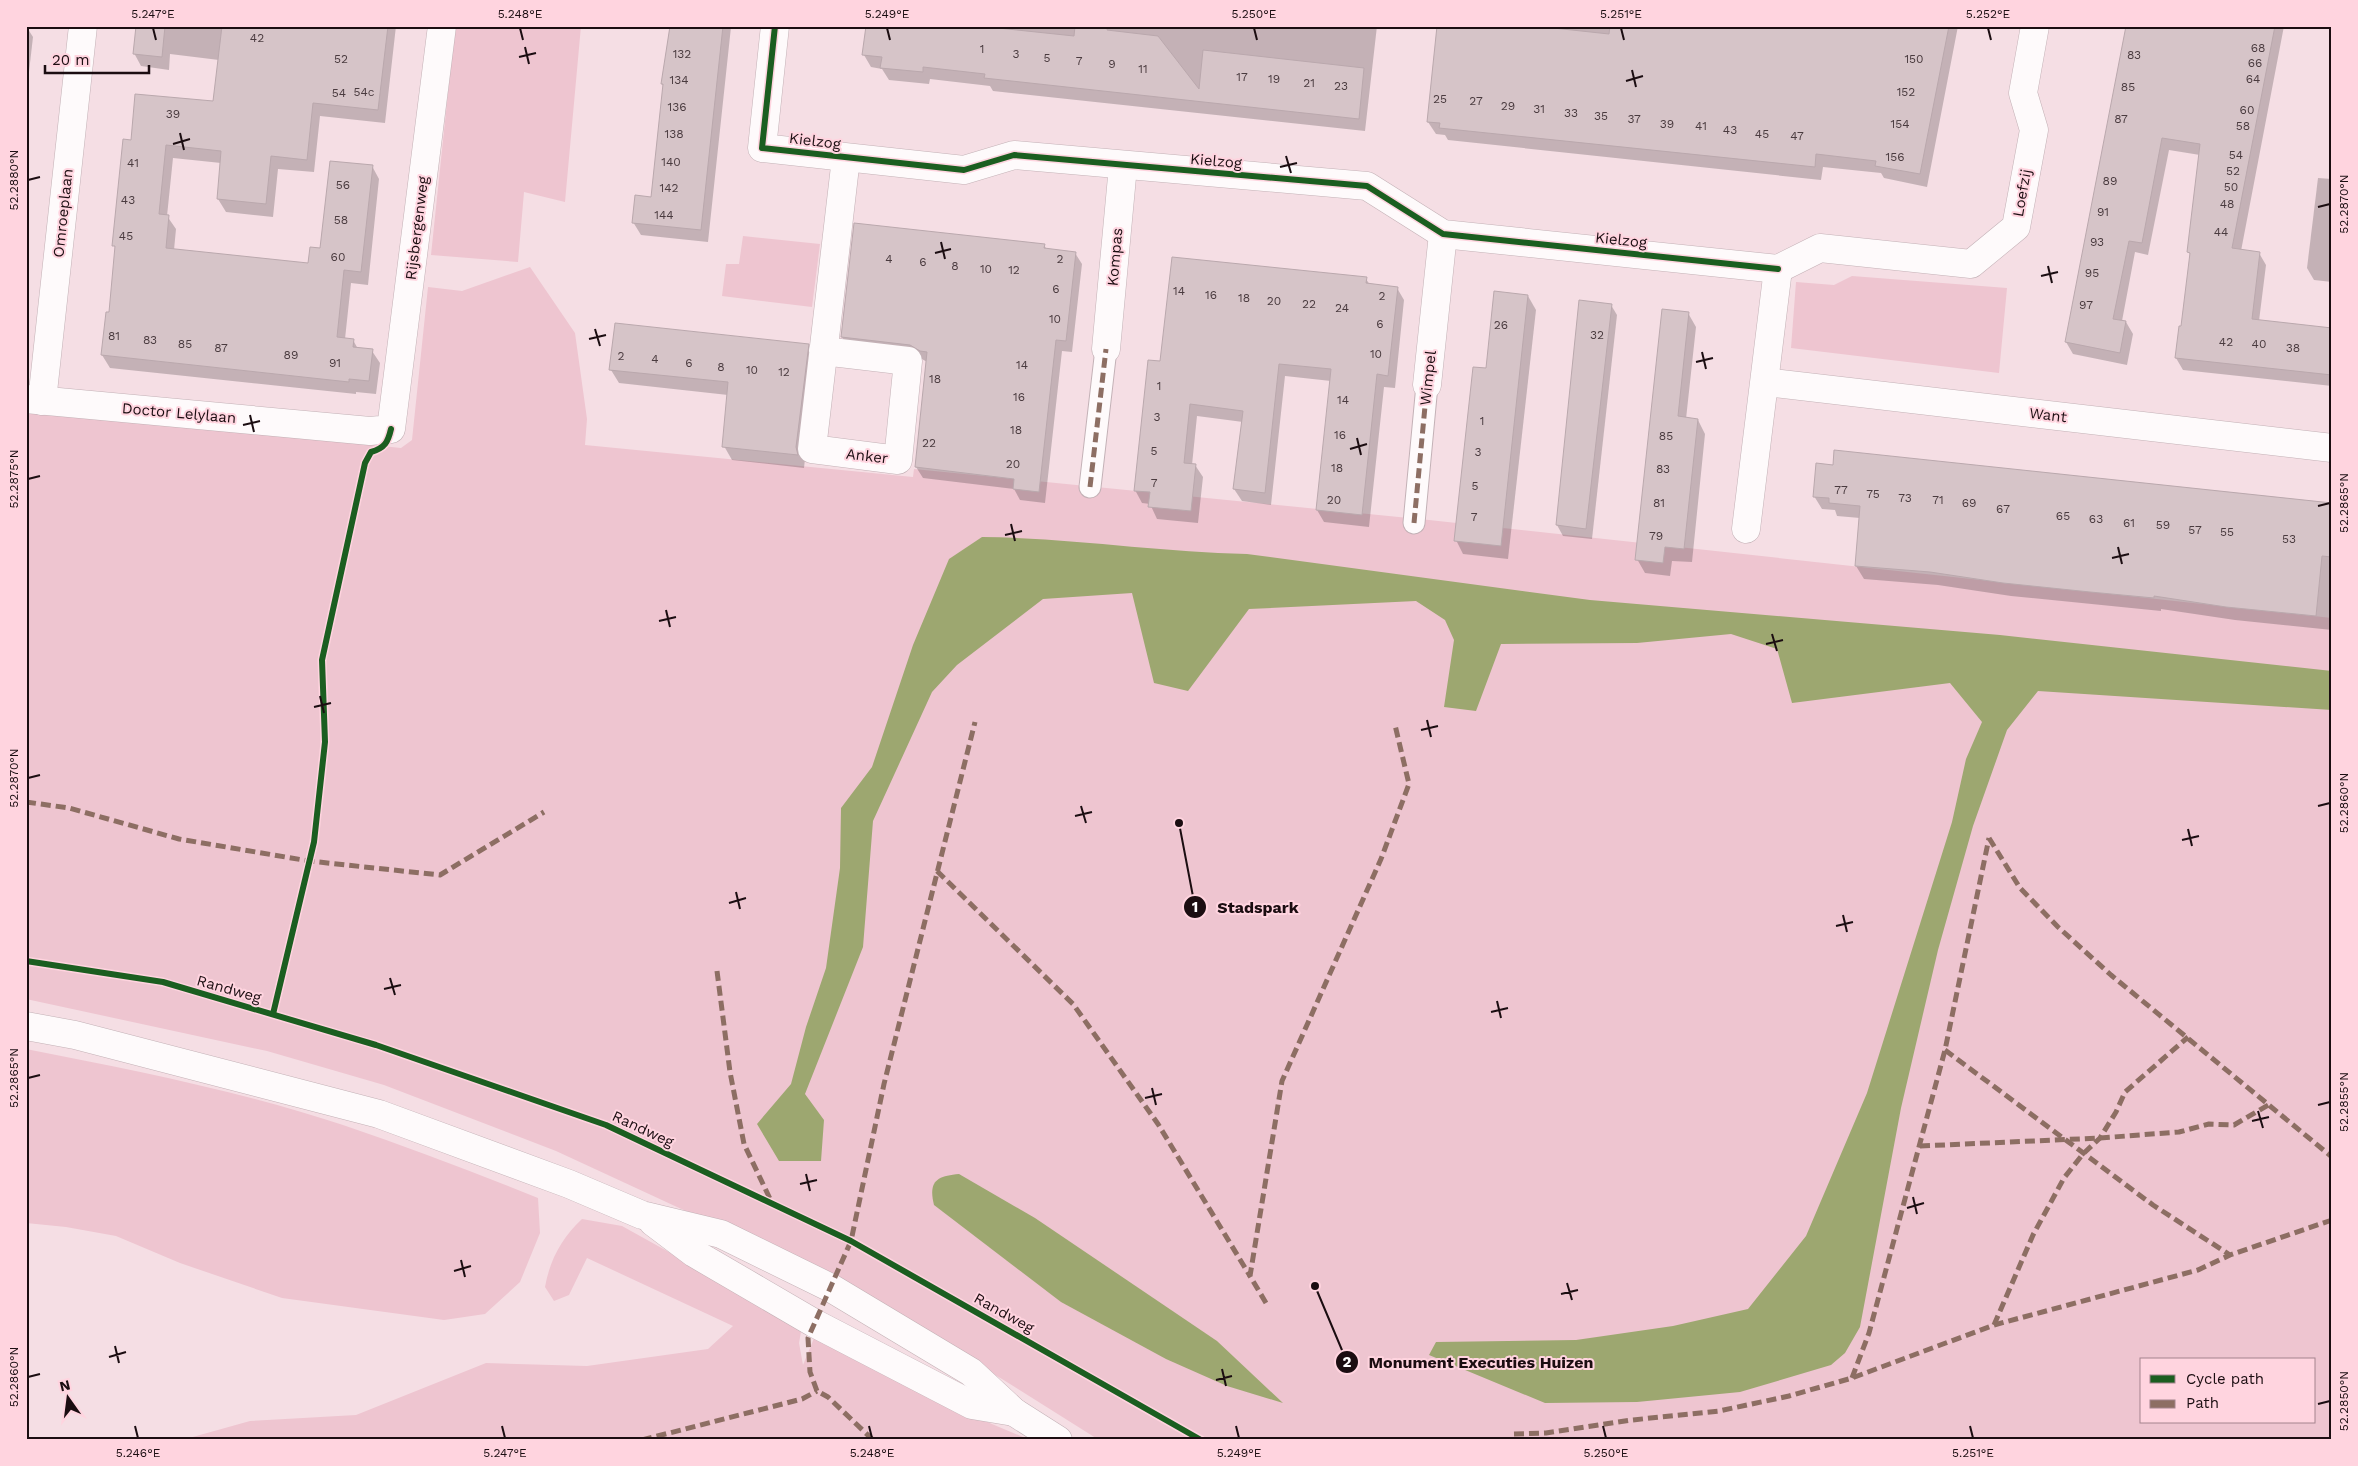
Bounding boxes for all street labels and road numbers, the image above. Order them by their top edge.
street label: Kielzog [788,129,842,153]
street label: Kielzog [1189,150,1243,172]
street label: Omroeplaan [49,168,77,258]
street label: Loefzij [2009,168,2035,218]
street label: Rijsbergenweg [402,175,432,281]
street label: Kompas [1103,227,1127,287]
street label: Kielzog [1594,228,1648,252]
street label: Wimpel [1416,349,1440,406]
street label: Doctor Lelylaan [121,399,237,427]
street label: Want [2028,404,2069,426]
street label: Anker [845,444,889,468]
street label: Randweg [195,971,263,1007]
street label: Randweg [609,1107,677,1151]
street label: Randweg [971,1289,1037,1337]

